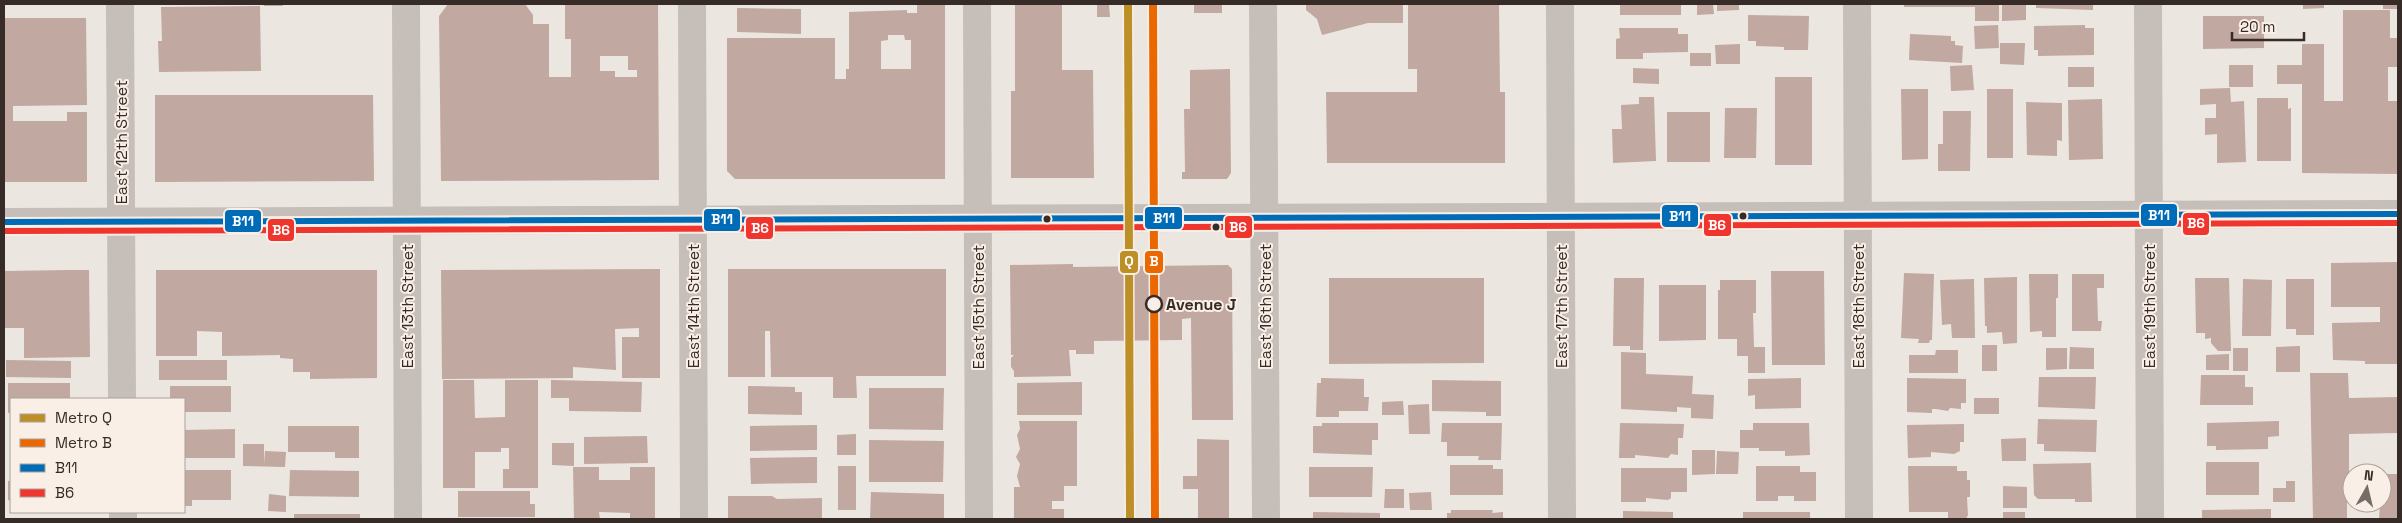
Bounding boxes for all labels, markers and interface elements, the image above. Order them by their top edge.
scale bar [2232,10,2304,42]
text: 20 m [2240,17,2275,36]
street label: East 12th Street [111,80,132,204]
line badge: B11 [2140,203,2178,227]
line badge: B11 [1661,204,1699,228]
line badge: B11 [1144,206,1183,230]
text: B11 [2148,206,2170,224]
text: B11 [1669,207,1691,225]
line badge: B11 [703,208,741,232]
line badge: B11 [224,209,262,233]
text: B11 [1153,209,1175,227]
text: B11 [711,210,733,228]
unlabelled marker [1738,211,1748,221]
text: B11 [232,212,254,230]
line badge: B6 [2182,212,2210,236]
line badge: B6 [1703,213,1732,237]
unlabelled marker [1042,214,1052,224]
text: B6 [2187,214,2205,232]
line badge: B6 [1224,215,1253,239]
line badge: B6 [745,216,774,240]
text: B6 [1708,216,1726,234]
line badge: B6 [267,218,295,242]
text: B6 [1229,218,1247,236]
text: B6 [751,219,769,237]
text: B6 [272,221,290,239]
unlabelled marker [1211,222,1221,232]
street label: East 13th Street [397,244,418,368]
street label: East 14th Street [683,244,704,368]
street label: East 16th Street [1255,244,1276,368]
street label: East 17th Street [1551,244,1572,368]
street label: East 18th Street [1848,244,1869,368]
street label: East 19th Street [2139,244,2160,368]
street label: East 15th Street [968,245,989,369]
line badge: Q [1119,250,1139,274]
line badge: B [1144,250,1164,274]
text: Q [1124,252,1134,270]
text: B [1149,252,1159,270]
place label: Avenue J [1166,294,1237,315]
marker: Avenue J [1145,295,1163,313]
legend [10,398,185,513]
text: Metro Q [55,408,112,427]
text: Metro B [55,433,112,452]
text: B11 [55,458,77,477]
north arrow [2342,463,2392,513]
text: N [2363,466,2375,485]
text: B6 [55,483,74,502]

